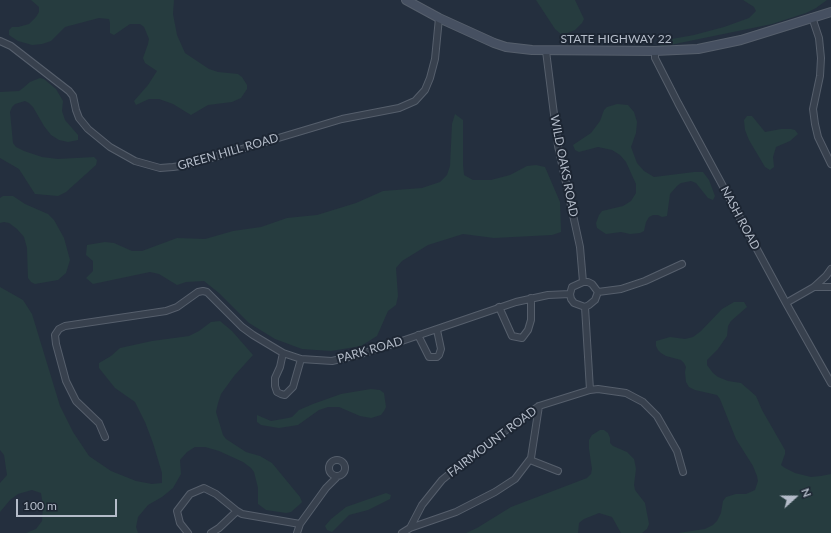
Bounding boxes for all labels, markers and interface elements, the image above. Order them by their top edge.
street label: STATE HIGHWAY 22 [560,32,672,46]
street label: WILD OAKS ROAD [547,114,581,218]
street label: GREEN HILL ROAD [176,131,280,173]
street label: NASH ROAD [717,184,763,252]
street label: PARK ROAD [336,334,404,366]
street label: FAIRMOUNT ROAD [445,404,539,480]
north arrow [775,477,815,517]
text: N [799,486,814,499]
scale bar [18,491,119,517]
text: 100 m [23,498,57,513]

